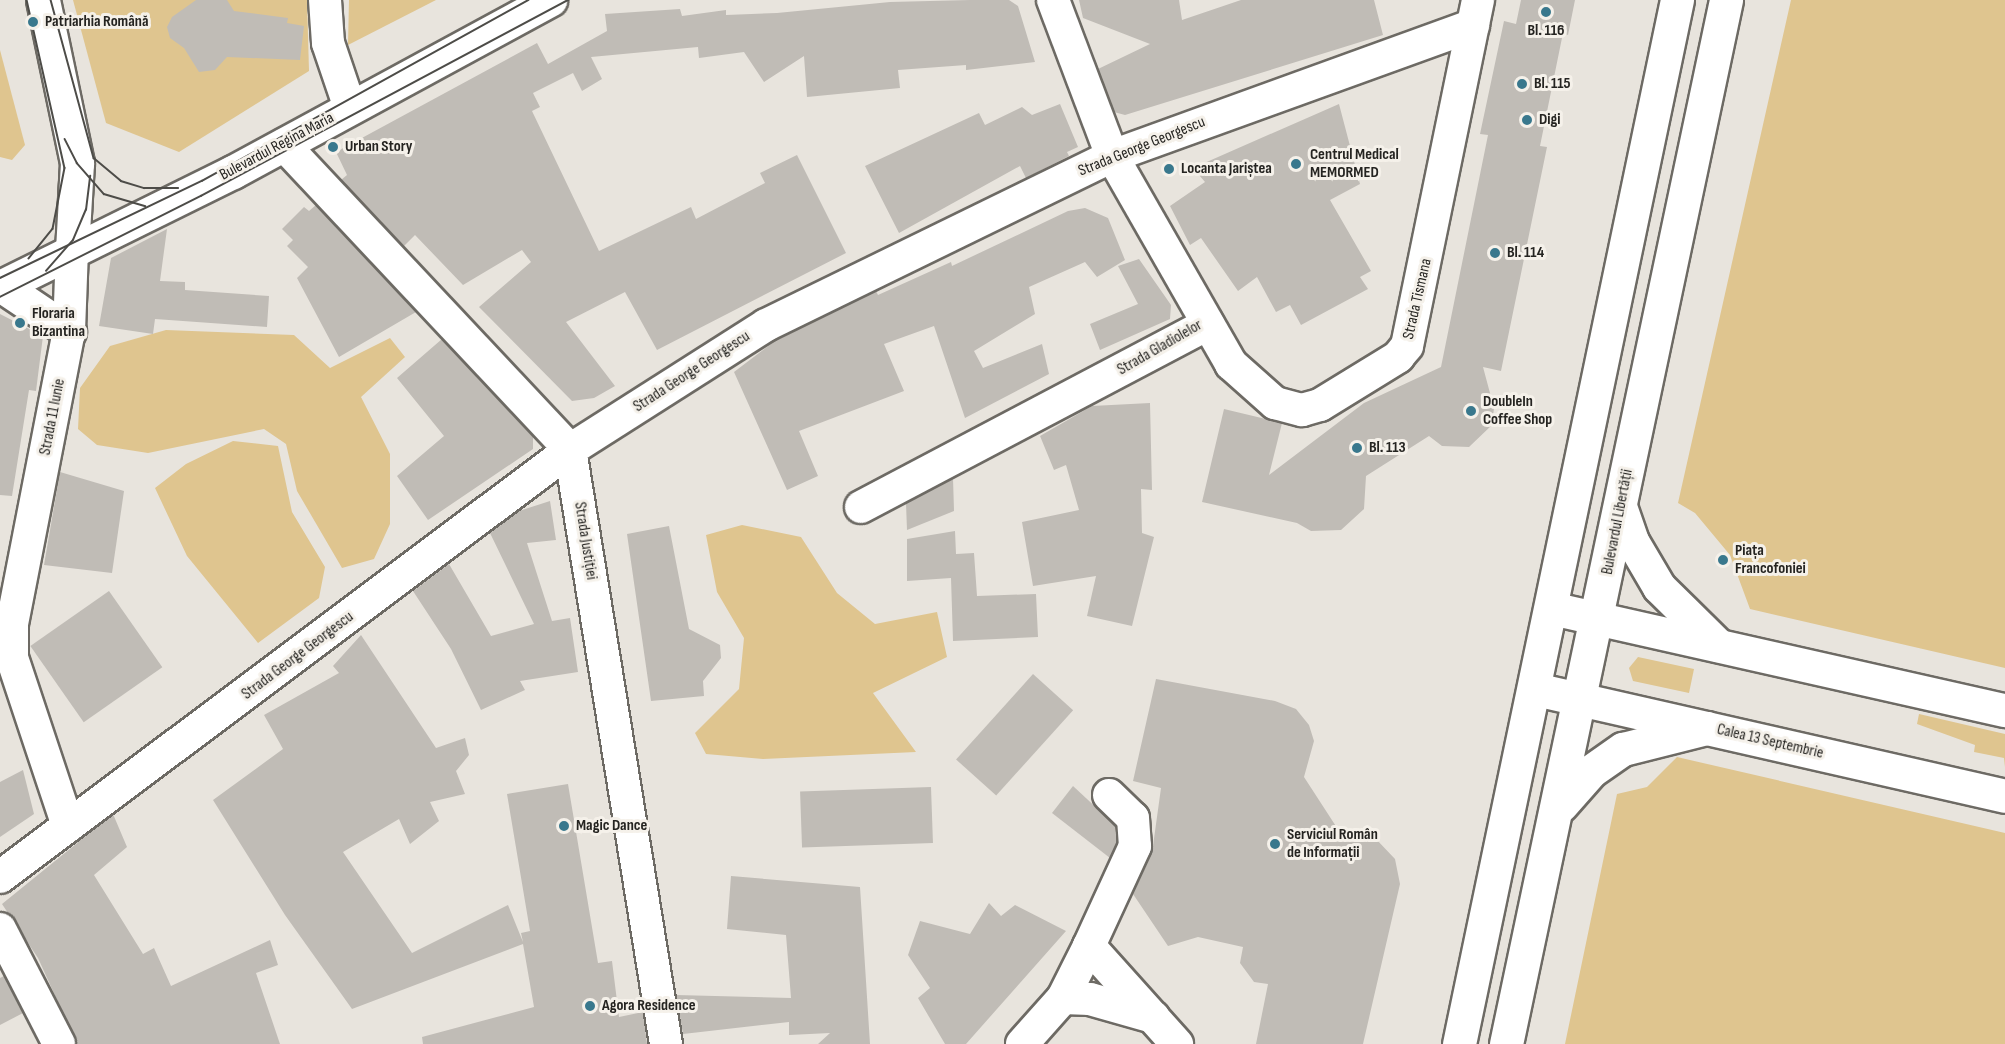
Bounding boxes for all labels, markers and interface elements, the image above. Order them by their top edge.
marker: Bl. 116 [1539,5,1553,19]
place label: Patriarhia Română [45,12,148,32]
marker: Patriarhia Română [26,15,40,29]
place label: Bl. 116 [1527,21,1565,41]
place label: Bl. 115 [1534,74,1571,94]
marker: Bl. 115 [1515,77,1529,91]
street label: Bulevardul Regina Maria [217,109,337,185]
place label: Digi [1539,110,1561,130]
street label: Strada George Georgescu [1076,113,1208,181]
marker: Digi [1520,113,1534,127]
place label: Urban Story [345,137,413,157]
marker: Urban Story [326,140,340,154]
place label: Centrul Medical MEMORMED [1310,145,1399,183]
marker: Centrul Medical MEMORMED [1287,155,1305,173]
place label: Locanta Jariștea [1181,159,1272,179]
marker: Locanta Jariștea [1162,162,1176,176]
place label: Bl. 114 [1507,243,1544,263]
marker: Bl. 114 [1488,246,1502,260]
street label: Strada Tismana [1399,257,1437,341]
place label: Floraria Bizantina [32,304,85,342]
marker: Floraria Bizantina [13,316,27,330]
street label: Strada Gladiolelor [1114,316,1206,380]
street label: Strada George Georgescu [630,327,754,417]
street label: Strada 11 Iunie [36,377,70,457]
place label: DoubleIn Coffee Shop [1483,392,1552,430]
marker: DoubleIn Coffee Shop [1464,404,1478,418]
place label: Bl. 113 [1369,438,1406,458]
marker: Bl. 113 [1350,441,1364,455]
street label: Bulevardul Libertății [1598,468,1638,576]
street label: Strada Justiției [569,501,601,581]
place label: Piața Francofoniei [1735,541,1806,579]
marker: Piața Francofoniei [1716,553,1730,567]
street label: Strada George Georgescu [238,608,358,704]
street label: Calea 13 Septembrie [1715,720,1825,764]
place label: Magic Dance [576,816,647,836]
marker: Magic Dance [557,819,571,833]
place label: Serviciul Român de Informații [1287,825,1378,863]
marker: Serviciul Român de Informații [1268,837,1282,851]
place label: Agora Residence [602,996,696,1016]
marker: Agora Residence [583,999,597,1013]

